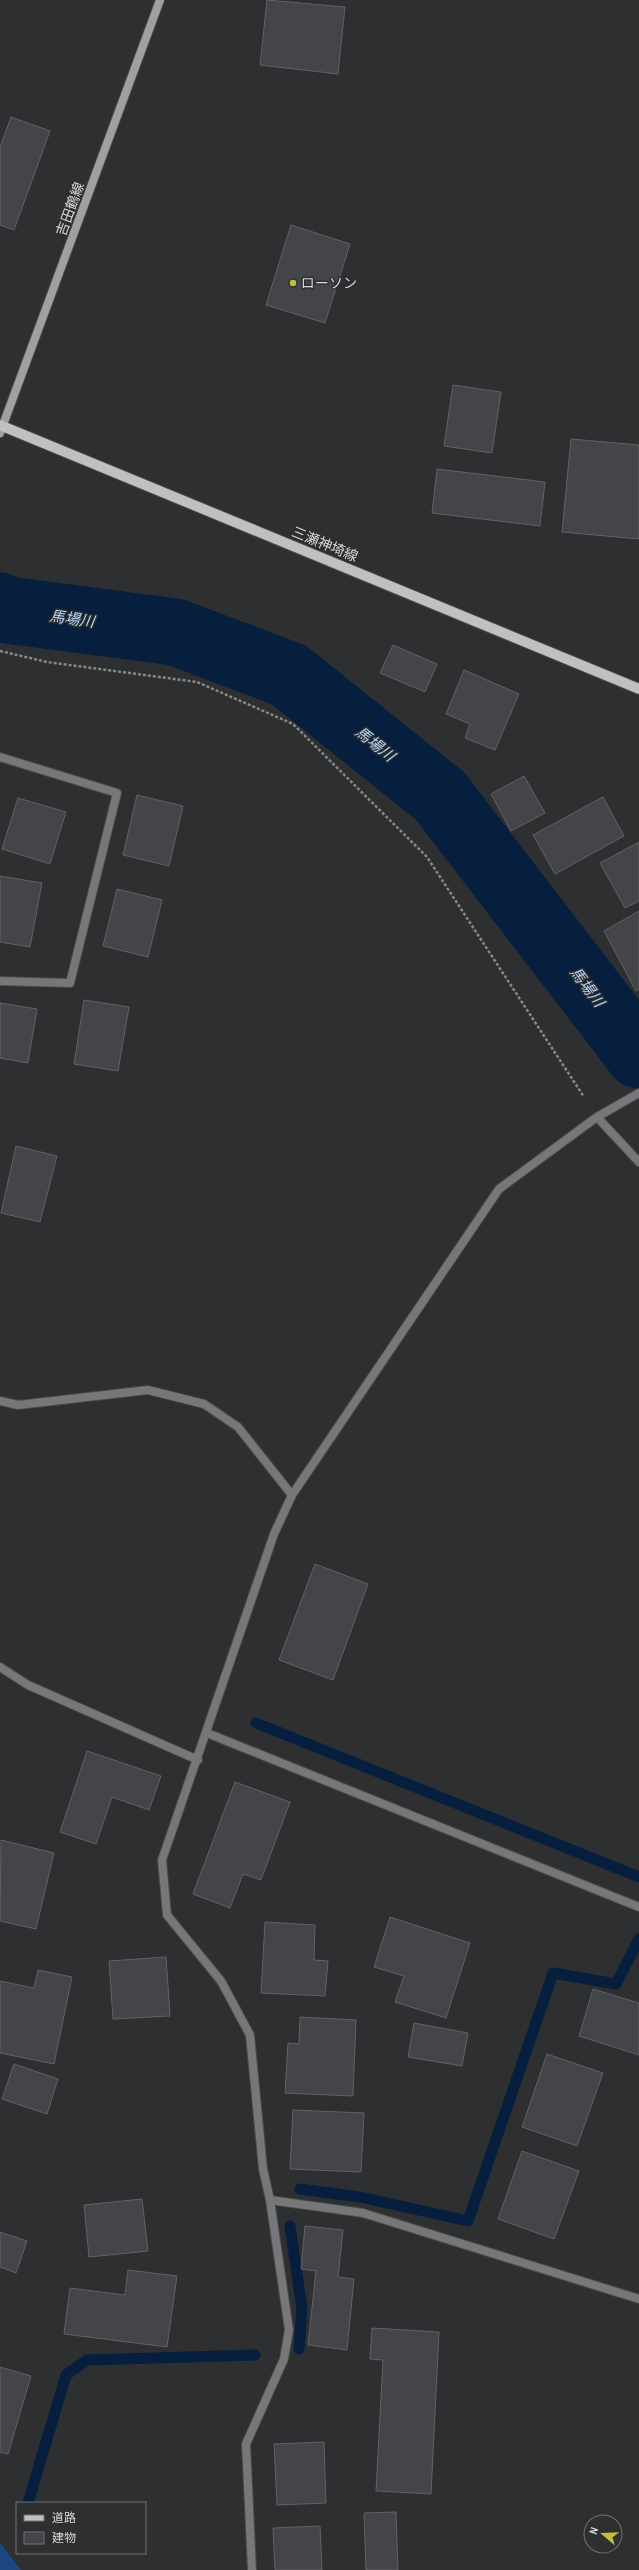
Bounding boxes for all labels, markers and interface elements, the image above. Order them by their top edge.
street label: 吉田鶴線 [52,180,88,238]
place label: ローソン [301,274,357,292]
marker: ローソン [288,278,298,288]
street label: 三瀬神埼線 [289,523,361,565]
water label: 馬場川 [48,605,98,632]
water label: 馬場川 [351,721,401,767]
water label: 馬場川 [565,962,611,1013]
legend [16,2502,146,2554]
text: 道路 [52,2510,76,2526]
north arrow [583,2514,623,2554]
text: N [586,2525,601,2536]
text: 建物 [52,2530,76,2546]

